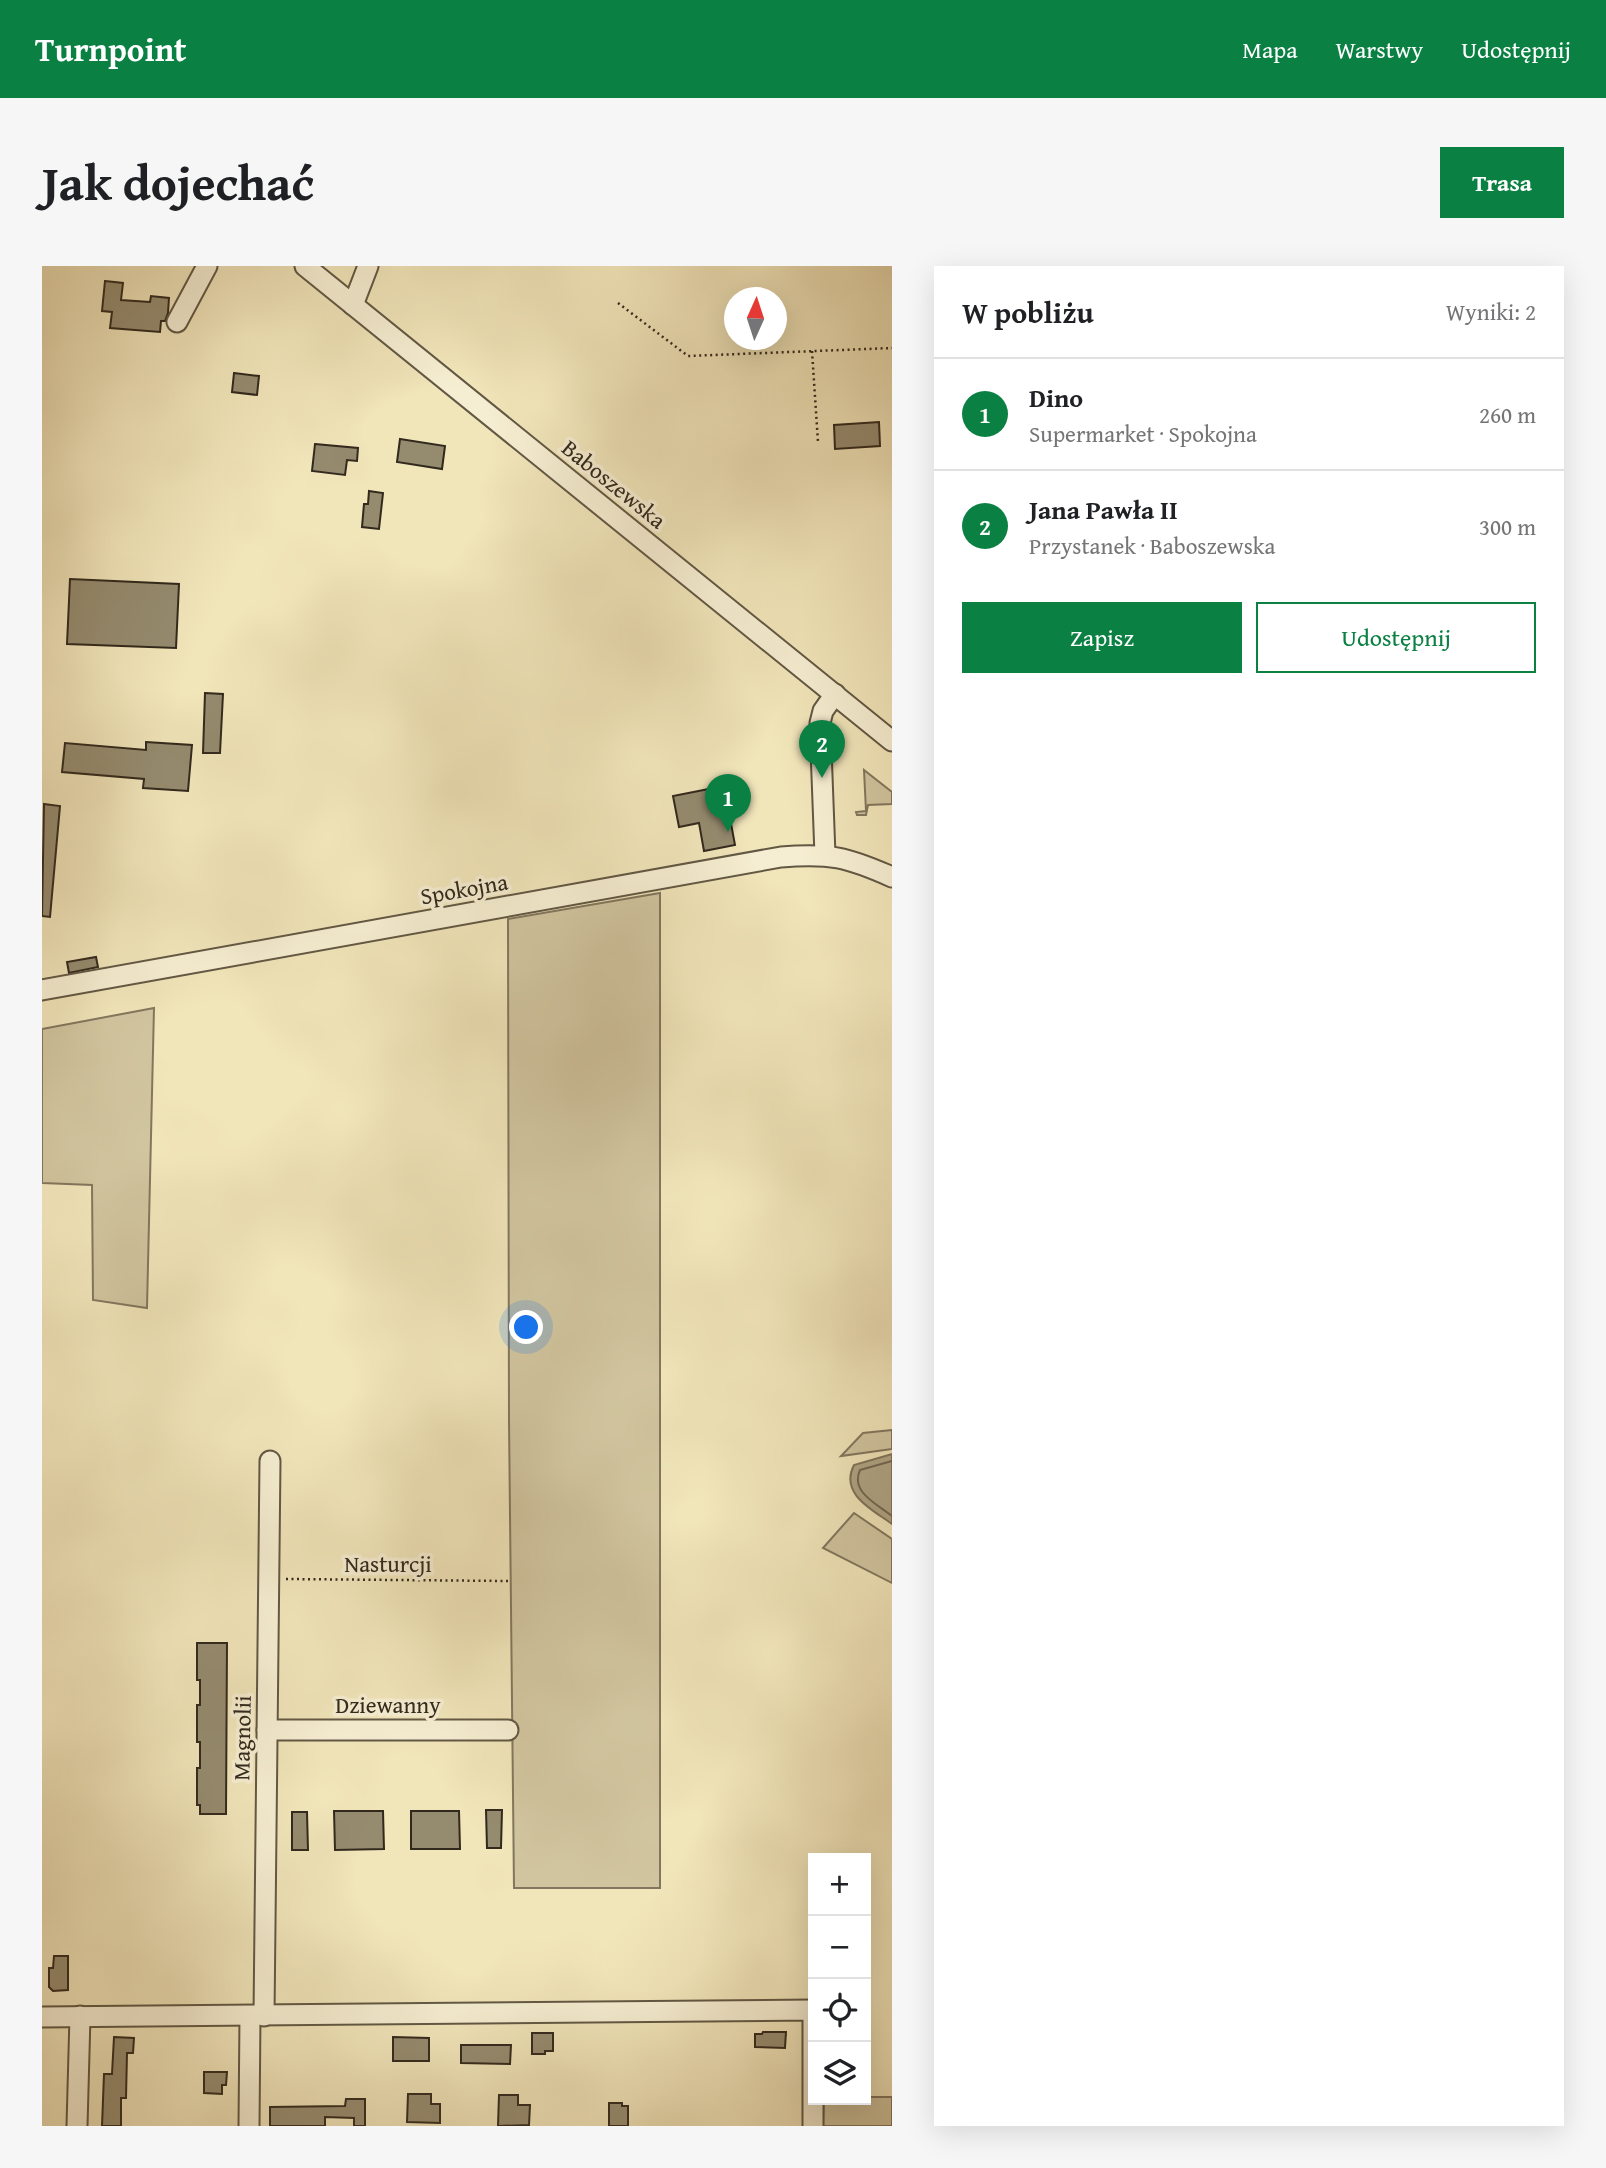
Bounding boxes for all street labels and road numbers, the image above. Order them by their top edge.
street label: Baboszewska [555,431,674,536]
street label: Spokojna [418,865,510,912]
street label: Nasturcji [344,1547,432,1580]
street label: Dziewanny [335,1688,441,1721]
street label: Magnolii [224,1695,259,1781]

